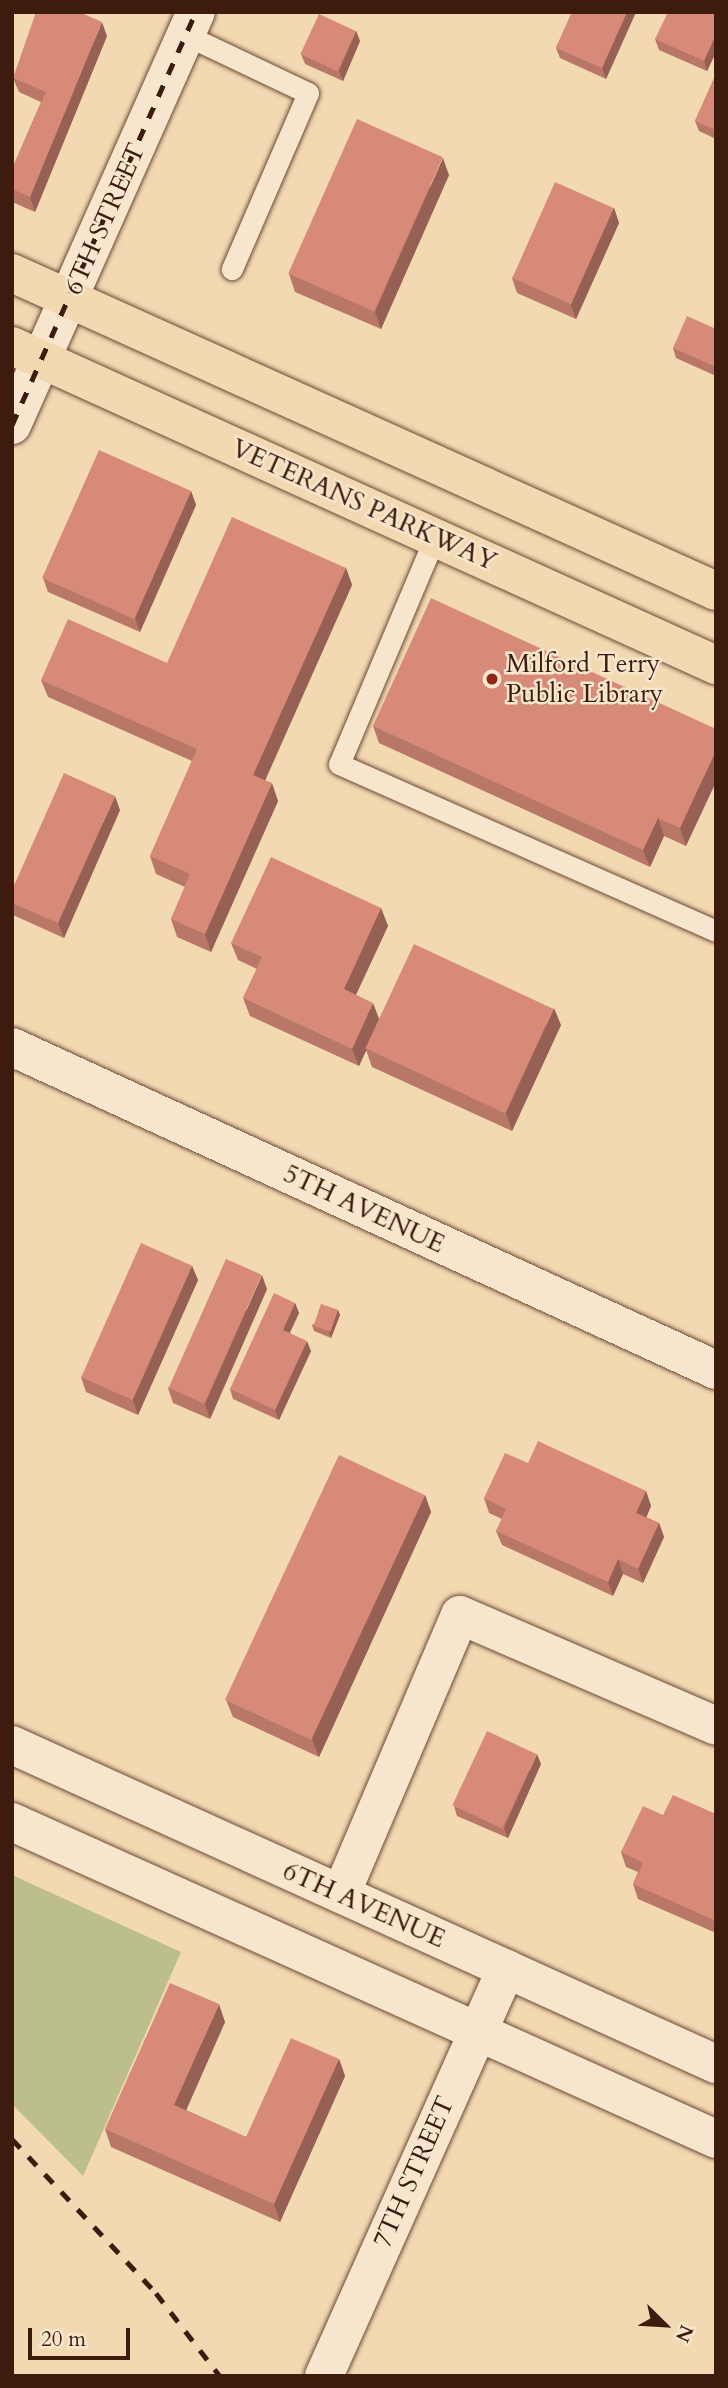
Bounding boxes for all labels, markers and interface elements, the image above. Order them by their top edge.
street label: 6TH STREET [58,138,152,300]
street label: VETERANS PARKWAY [227,432,501,578]
place label: Milford Terry Public Library [506,648,663,710]
marker: Milford Terry Public Library [484,671,500,687]
street label: 5TH AVENUE [278,1158,450,1260]
street label: 6TH AVENUE [278,1855,450,1955]
street label: 7TH STREET [367,2091,461,2253]
north arrow [630,2290,700,2360]
scale bar [32,2314,133,2358]
text: N [669,2321,699,2346]
text: 20 m [41,2325,86,2354]

